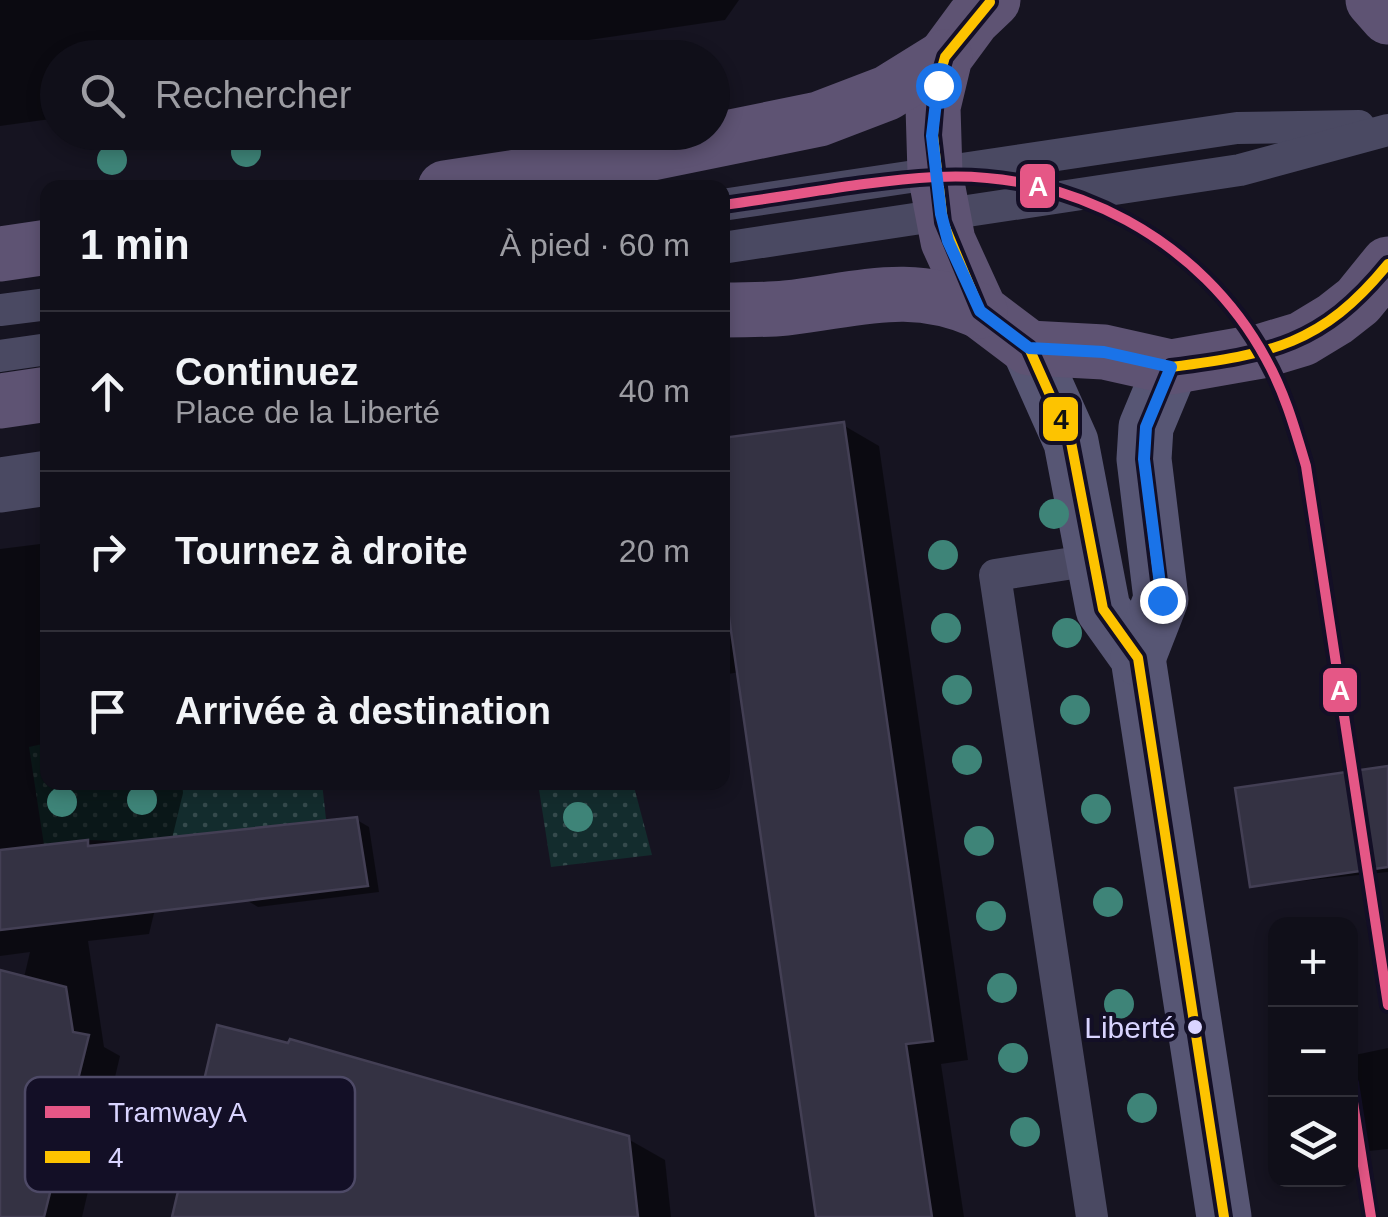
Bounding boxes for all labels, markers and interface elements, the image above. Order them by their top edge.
search box [40,40,730,150]
route start [916,63,962,109]
icon: search [75,68,130,123]
text: Rechercher [155,74,351,116]
line badge: A [1018,162,1057,210]
text: A [1028,171,1048,202]
text: 1 min [80,221,190,268]
text: À pied · 60 m [500,227,690,263]
text: Continuez [175,351,359,393]
icon: ahead [80,364,135,419]
text: 40 m [619,373,690,409]
text: Place de la Liberté [175,394,440,430]
line badge: 4 [1041,395,1080,443]
text: 4 [1053,404,1069,435]
icon: right [80,524,135,579]
text: Tournez à droite [175,530,468,572]
text: 20 m [619,533,690,569]
route end [1140,578,1186,624]
line badge: A [1321,666,1359,714]
text: A [1330,675,1350,706]
icon: arrive [80,684,135,739]
text: Arrivée à destination [175,690,551,732]
map controls [1268,917,1358,1187]
button: + [1268,917,1358,1007]
button: − [1268,1007,1358,1097]
place label: Liberté [1084,1011,1176,1044]
marker: Liberté [1185,1017,1205,1037]
legend [25,1077,355,1192]
text: Tramway A [108,1097,247,1128]
button: layers [1268,1097,1358,1187]
text: 4 [108,1142,124,1173]

